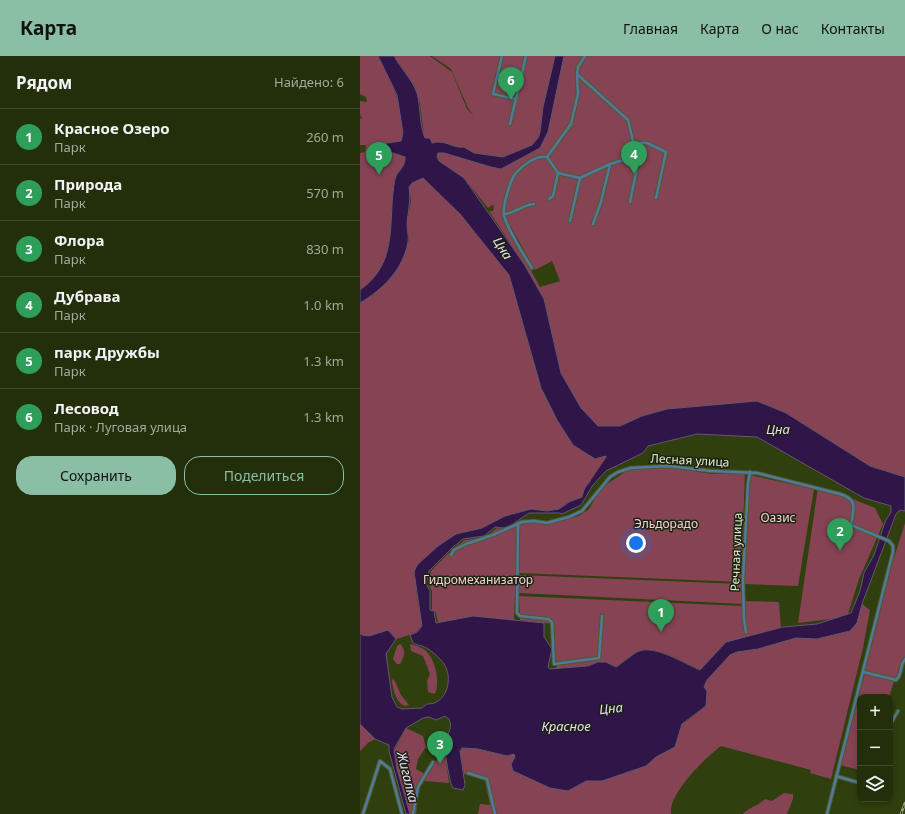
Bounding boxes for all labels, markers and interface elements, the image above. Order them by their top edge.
text: Карта [20,15,77,41]
text: Главная [623,19,678,38]
text: Карта [700,19,739,38]
text: О нас [761,19,799,38]
text: Контакты [821,19,885,38]
pin: 6 [498,67,524,100]
text: Рядом [16,71,72,94]
text: Найдено: 6 [274,73,344,91]
text: Красное Озеро [54,118,170,138]
text: 1 [25,128,33,146]
text: 260 m [306,128,344,146]
text: Парк [54,138,86,156]
pin: 4 [621,141,647,174]
pin: 5 [366,142,392,175]
text: Природа [54,174,122,194]
text: 2 [25,184,33,202]
text: 570 m [306,184,344,202]
text: Парк [54,194,86,212]
text: Флора [54,230,104,250]
water label: Цна [489,233,517,263]
text: 3 [25,240,33,258]
text: 830 m [306,240,344,258]
text: Парк [54,250,86,268]
text: Дубрава [54,286,120,306]
text: 4 [25,296,33,314]
text: 1.0 km [303,296,344,314]
text: Парк [54,306,86,324]
text: парк Дружбы [54,342,160,362]
text: 5 [25,352,33,370]
text: 1.3 km [303,352,344,370]
text: Парк [54,362,86,380]
text: Лесовод [54,398,118,418]
text: 6 [25,408,33,426]
text: 1.3 km [303,408,344,426]
text: Парк · Луговая улица [54,418,187,436]
water label: Цна [766,420,790,438]
street label: Лесная улица [650,449,730,471]
button: Сохранить [16,456,176,495]
button: Поделиться [184,456,344,495]
park label: Оазис [760,509,796,526]
street label: Речная улица [726,512,746,592]
park label: Эльдорадо [634,515,698,532]
pin: 2 [827,518,853,551]
your location [626,533,646,553]
park label: Гидромеханизатор [423,571,533,588]
pin: 1 [648,599,674,632]
map controls [857,694,893,802]
button: + [857,694,893,730]
water label: Цна [598,698,624,718]
water label: Красное [541,717,591,735]
button: − [857,730,893,766]
pin: 3 [427,731,453,764]
water label: Жигалка [393,749,423,805]
button: layers [857,766,893,802]

